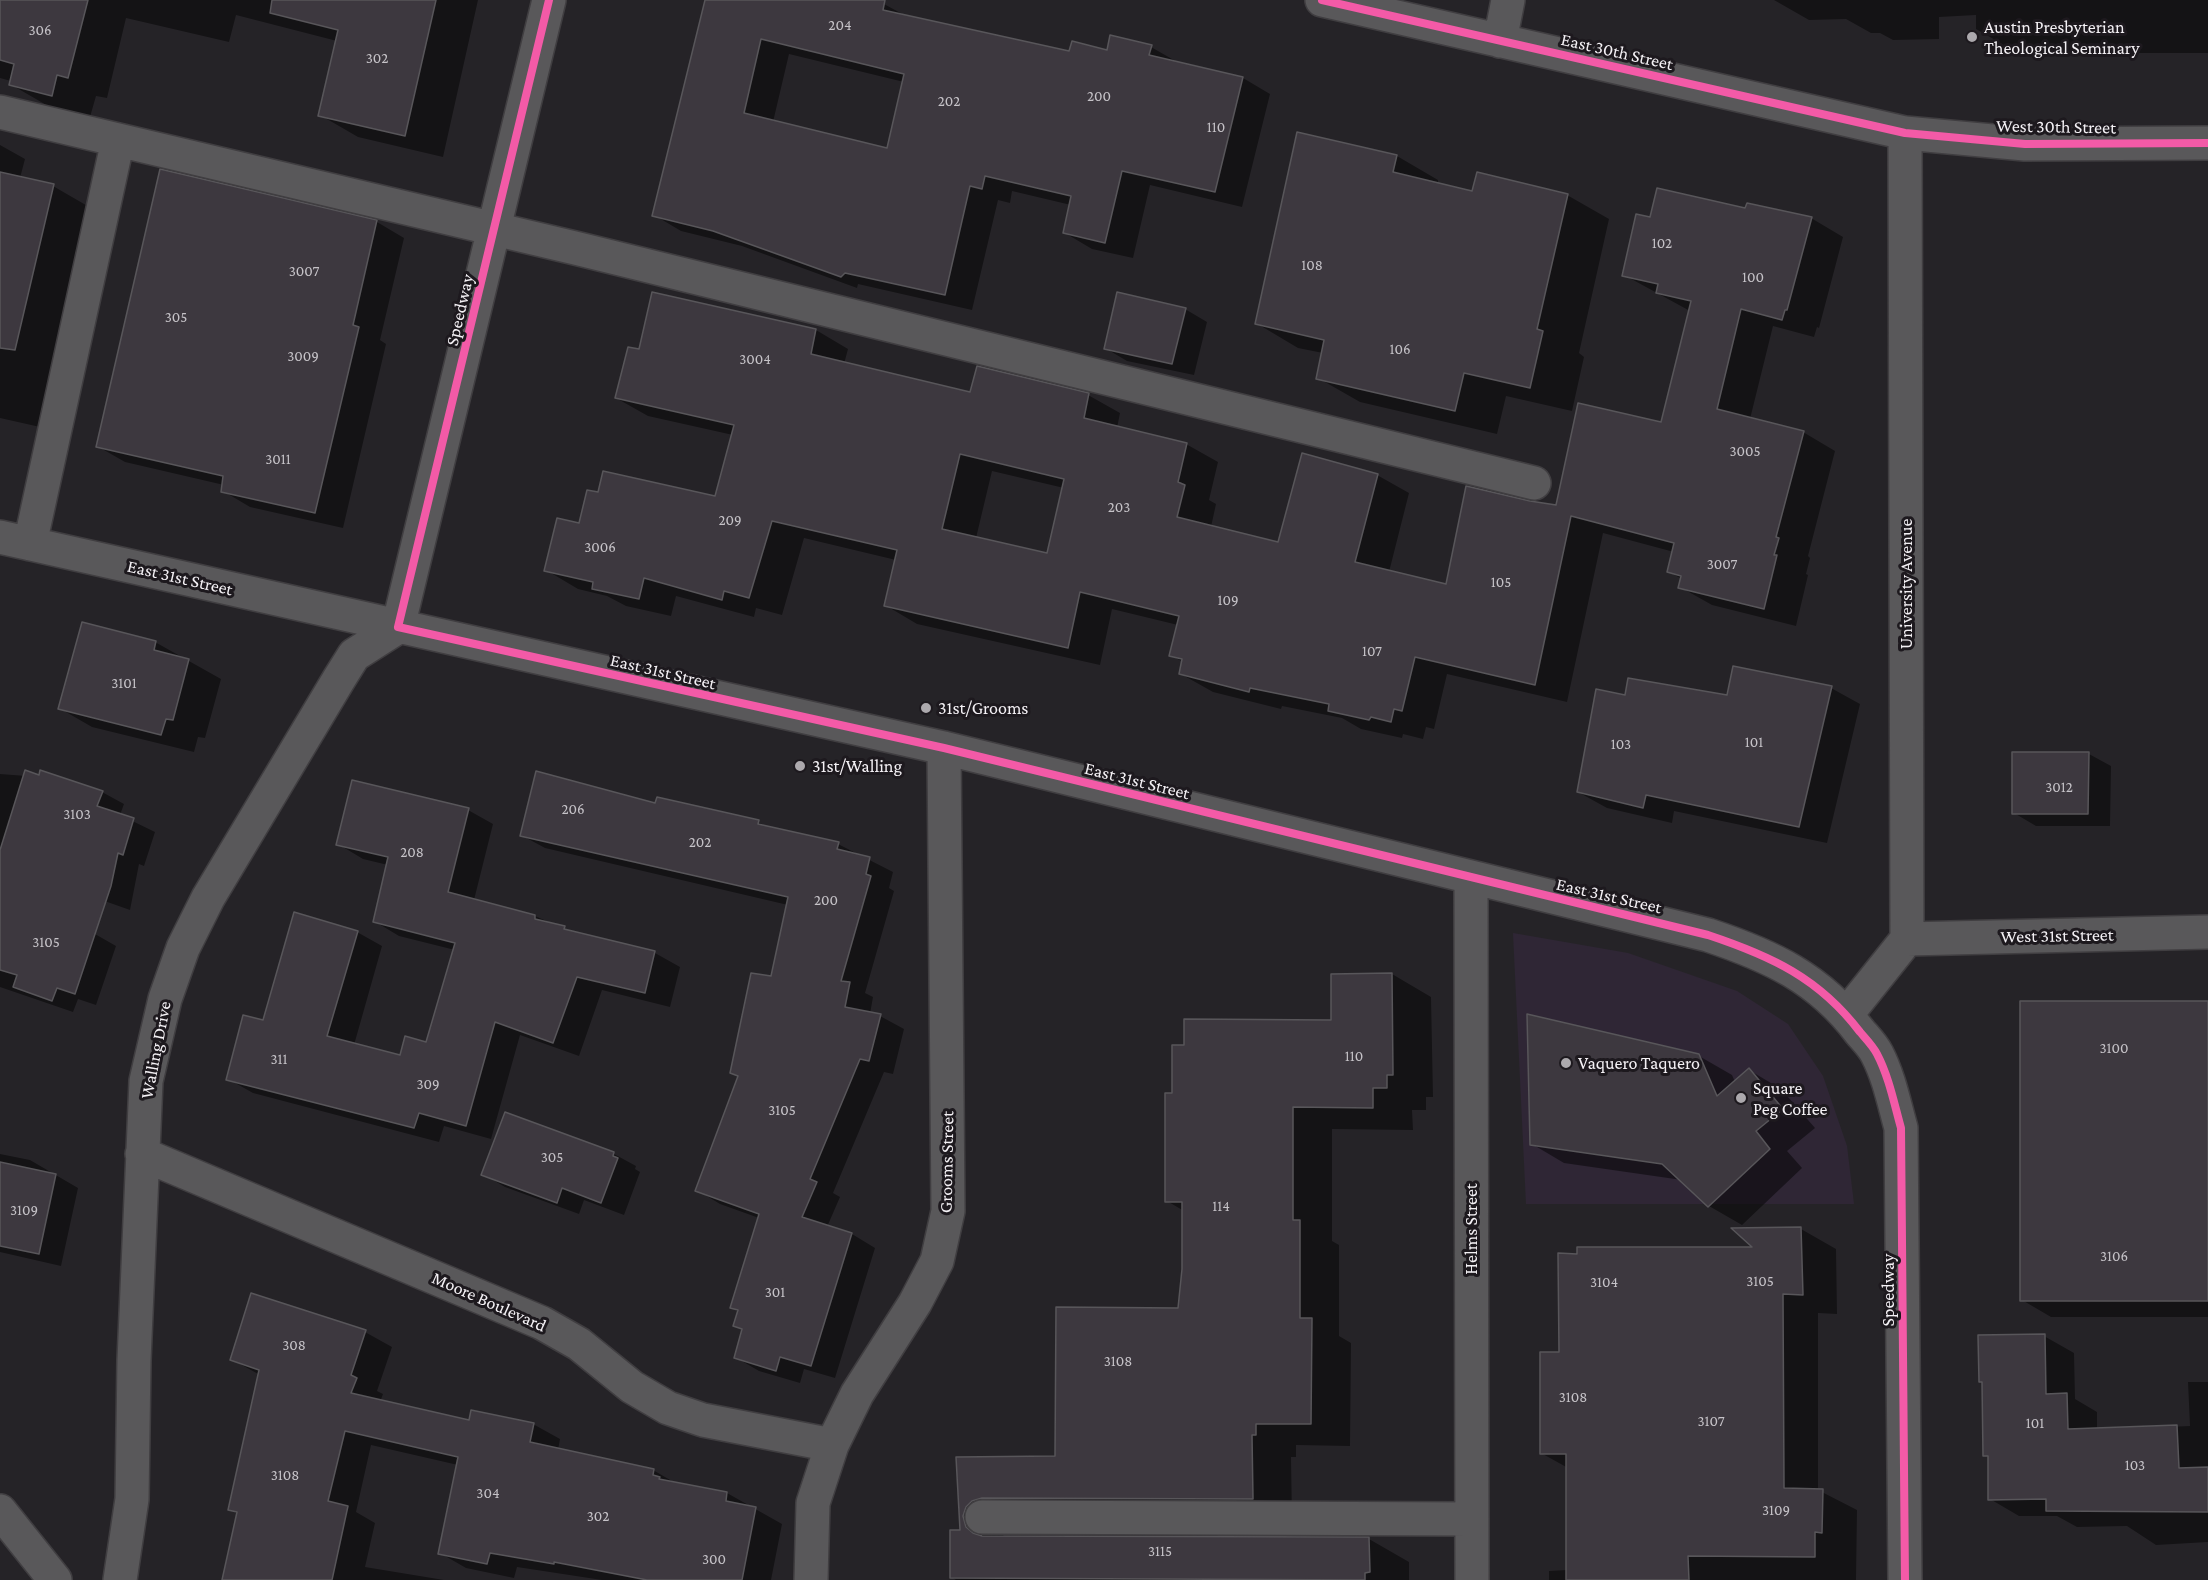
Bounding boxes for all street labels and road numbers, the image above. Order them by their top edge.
street label: East 30th Street [1559,29,1675,75]
street label: West 30th Street [1996,115,2116,139]
street label: Speedway [441,272,479,348]
street label: University Avenue [1895,519,1917,649]
street label: East 31st Street [125,555,235,601]
street label: East 31st Street [608,649,718,695]
street label: East 31st Street [1082,758,1192,804]
street label: East 31st Street [1554,873,1664,919]
street label: West 31st Street [2000,924,2114,948]
street label: Walling Drive [136,999,176,1101]
street label: Grooms Street [935,1111,959,1213]
street label: Helms Street [1460,1183,1482,1275]
street label: Speedway [1877,1254,1899,1326]
street label: Moore Boulevard [428,1267,550,1337]

